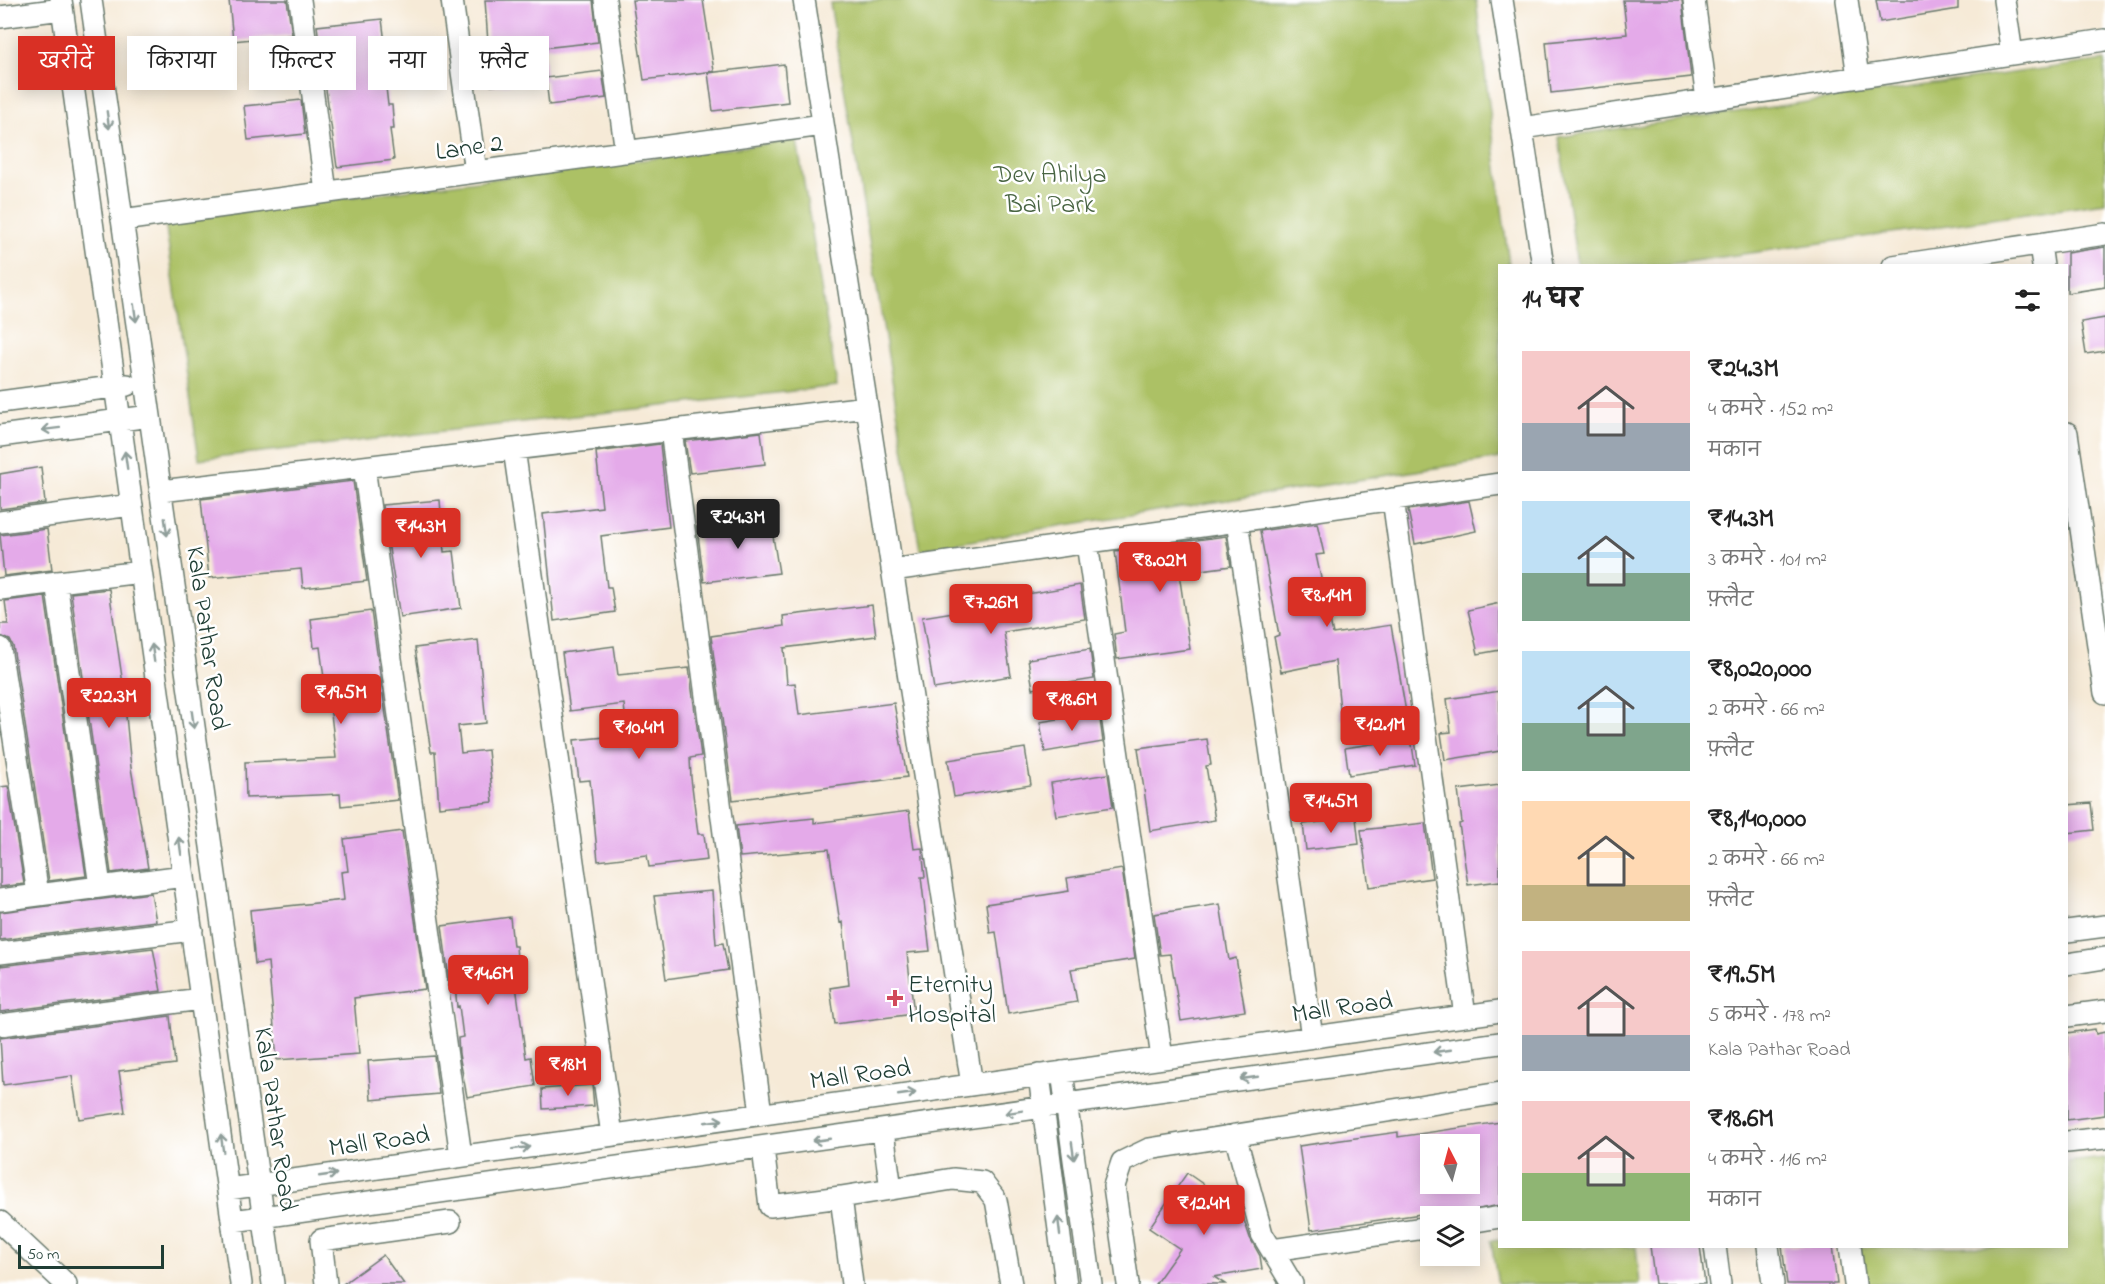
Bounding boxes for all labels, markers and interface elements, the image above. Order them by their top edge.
chip: खरीदें [18,36,115,90]
chip: किराया [127,36,237,90]
chip: फ़िल्टर [249,36,356,90]
chip: नया [368,36,447,90]
chip: फ़्लैट [459,36,549,90]
one-way arrow [103,110,114,130]
street label: Lane 2 [433,125,506,172]
park label: Dev Ahilya Bai Park [992,157,1107,225]
text: 14 घर [1522,282,1582,320]
icon: filters [2011,284,2044,317]
one-way arrow [130,303,141,323]
text: ₹24.3M [1708,351,1779,389]
icon: home [1570,375,1642,447]
text: 4 कमरे · 152 m² [1708,396,1833,425]
one-way arrow [41,424,61,435]
text: मकान [1708,437,1761,466]
one-way arrow [120,450,131,470]
pin: ₹24.3M [689,499,787,550]
text: ₹14.3M [1708,501,1774,539]
text: ₹24.3M [711,504,765,533]
pin: ₹14.3M [372,508,470,559]
text: ₹14.3M [395,513,447,542]
one-way arrow [160,517,171,537]
icon: home [1570,525,1642,597]
pin: ₹8.02M [1111,542,1209,593]
street label: Kala Pathar Road [174,544,238,733]
text: 3 कमरे · 101 m² [1708,546,1827,575]
text: ₹8.02M [1133,547,1187,576]
pin: ₹8.14M [1278,577,1376,628]
text: ₹8.14M [1302,582,1352,611]
pin: ₹7.26M [942,584,1040,635]
text: फ़्लैट [1708,587,1754,616]
text: ₹7.26M [963,589,1019,618]
one-way arrow [147,643,158,663]
text: ₹8,020,000 [1708,651,1811,689]
pin: ₹19.5M [292,674,390,725]
icon: home [1570,675,1642,747]
pin: ₹22.3M [60,678,158,729]
text: ₹19.5M [315,679,367,708]
pin: ₹18.6M [1023,681,1121,732]
text: ₹22.3M [81,683,137,712]
text: ₹18.6M [1047,686,1097,715]
text: 2 कमरे · 66 m² [1708,696,1825,725]
pin: ₹12.1M [1331,706,1429,757]
pin: ₹10.4M [590,709,688,760]
one-way arrow [188,710,199,730]
text: ₹12.1M [1355,711,1405,740]
text: ₹10.4M [613,714,665,743]
text: फ़्लैट [1708,737,1754,766]
pin: ₹14.5M [1282,783,1380,834]
text: ₹14.5M [1304,788,1358,817]
text: ₹8,140,000 [1708,801,1806,839]
icon: home [1570,825,1642,897]
one-way arrow [174,836,185,856]
text: 2 कमरे · 66 m² [1708,846,1825,875]
text: फ़्लैट [1708,887,1754,916]
pin: ₹14.6M [439,955,537,1006]
text: ₹19.5M [1708,957,1776,995]
text: ₹14.6M [462,960,514,989]
place label: Eternity Hospital [908,967,996,1035]
icon: home [1570,975,1642,1047]
street label: Mall Road [1289,983,1396,1035]
marker: Eternity Hospital [886,989,904,1007]
text: 5 कमरे · 178 m² [1708,1002,1831,1031]
street label: Kala Pathar Road [242,1025,306,1214]
text: Kala Pathar Road [1708,1036,1851,1065]
pin: ₹18M [532,1046,604,1097]
one-way arrow [1433,1046,1452,1057]
street label: Mall Road [807,1050,914,1102]
text: ₹18M [549,1051,587,1080]
one-way arrow [1240,1073,1259,1084]
one-way arrow [897,1088,916,1099]
text: ₹18.6M [1708,1101,1774,1139]
one-way arrow [1005,1106,1025,1117]
one-way arrow [703,1115,723,1126]
street label: Mall Road [326,1117,433,1169]
icon: home [1570,1125,1642,1197]
one-way arrow [216,1133,227,1153]
north arrow [1420,1134,1480,1194]
map controls [1420,1134,1480,1266]
one-way arrow [812,1135,832,1146]
one-way arrow [1067,1140,1078,1160]
one-way arrow [510,1142,530,1153]
text: 4 कमरे · 116 m² [1708,1146,1827,1175]
one-way arrow [317,1169,337,1180]
pin: ₹12.4M [1155,1185,1253,1236]
text: मकान [1708,1187,1761,1216]
text: ₹12.4M [1178,1190,1230,1219]
button: layers [1420,1206,1480,1266]
one-way arrow [1053,1217,1064,1236]
scale bar [18,1242,164,1270]
text: 50 m [27,1243,59,1267]

